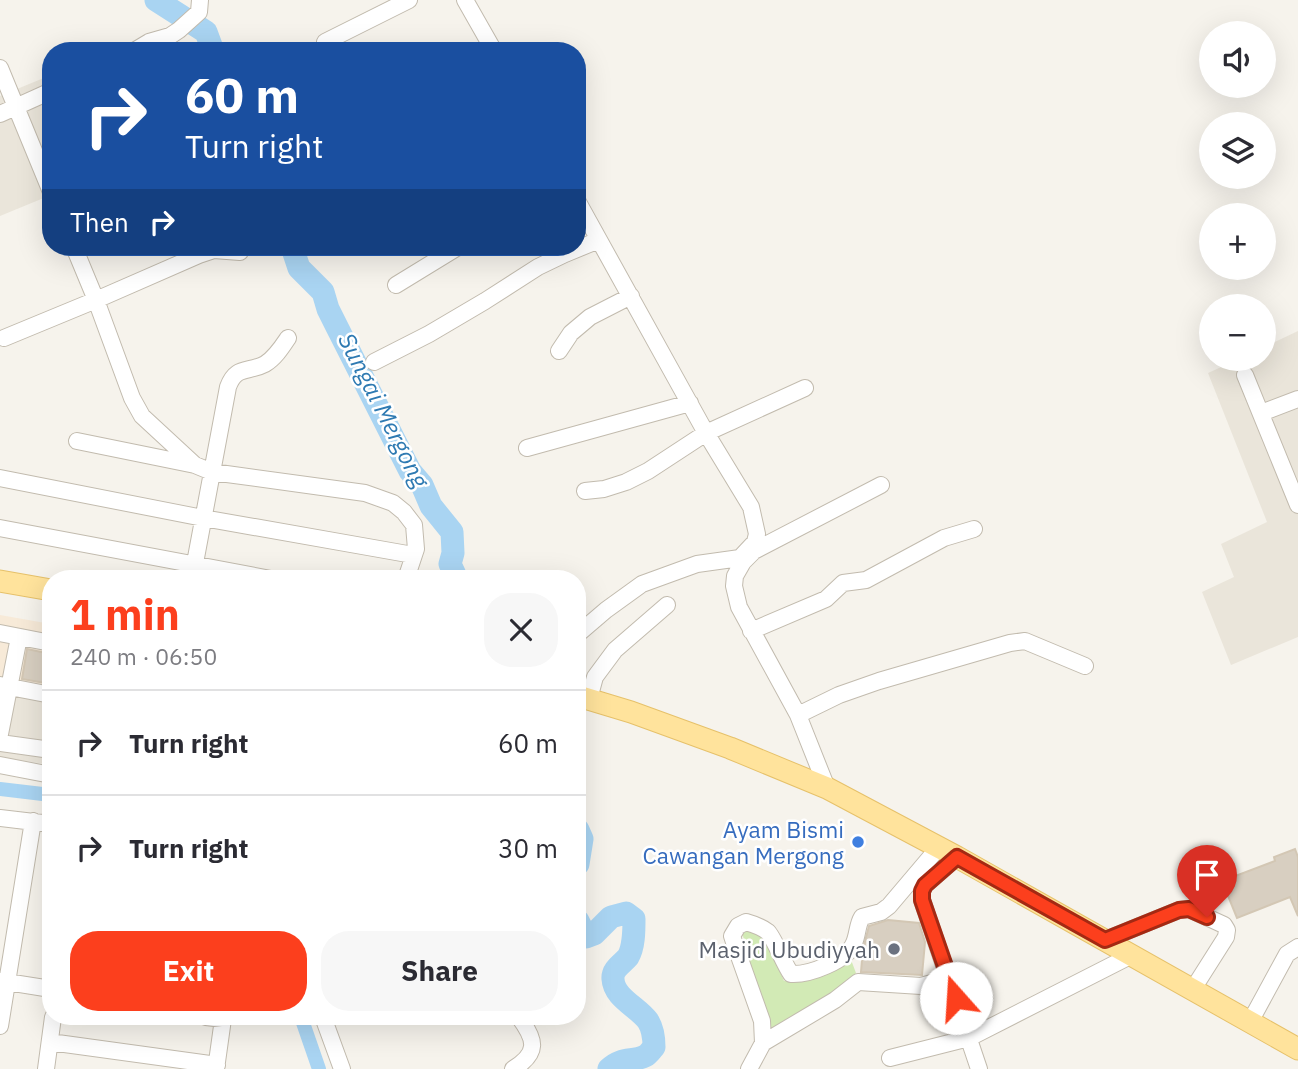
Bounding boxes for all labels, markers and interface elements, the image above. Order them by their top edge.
map controls [1199,21,1276,371]
button: sound [1199,21,1276,98]
text: 60 m [185,63,299,126]
icon: right [70,70,161,161]
button: layers [1199,112,1276,189]
text: Turn right [185,125,323,167]
icon: right [143,203,181,241]
button: + [1199,203,1276,280]
text: Then [70,205,129,239]
button: − [1199,294,1276,371]
water label: Sungai Mergong [331,327,438,494]
text: 1 min [70,587,180,642]
button: close [484,593,558,667]
text: 240 m · 06:50 [70,641,217,671]
icon: right [70,724,108,762]
text: Turn right [129,726,248,760]
text: 60 m [498,726,558,760]
place label: Ayam Bismi Cawangan Mergong [643,814,844,870]
icon: right [70,829,108,867]
text: Turn right [129,831,248,865]
text: 30 m [498,831,558,865]
marker: Ayam Bismi Cawangan Mergong [850,834,866,850]
pin [1177,845,1237,917]
icon: arrive [1188,856,1226,894]
button: Exit [70,931,307,1011]
button: Share [321,931,558,1011]
place label: Masjid Ubudiyyah [699,934,880,964]
marker: Masjid Ubudiyyah [886,941,902,957]
position arrow [919,961,993,1035]

